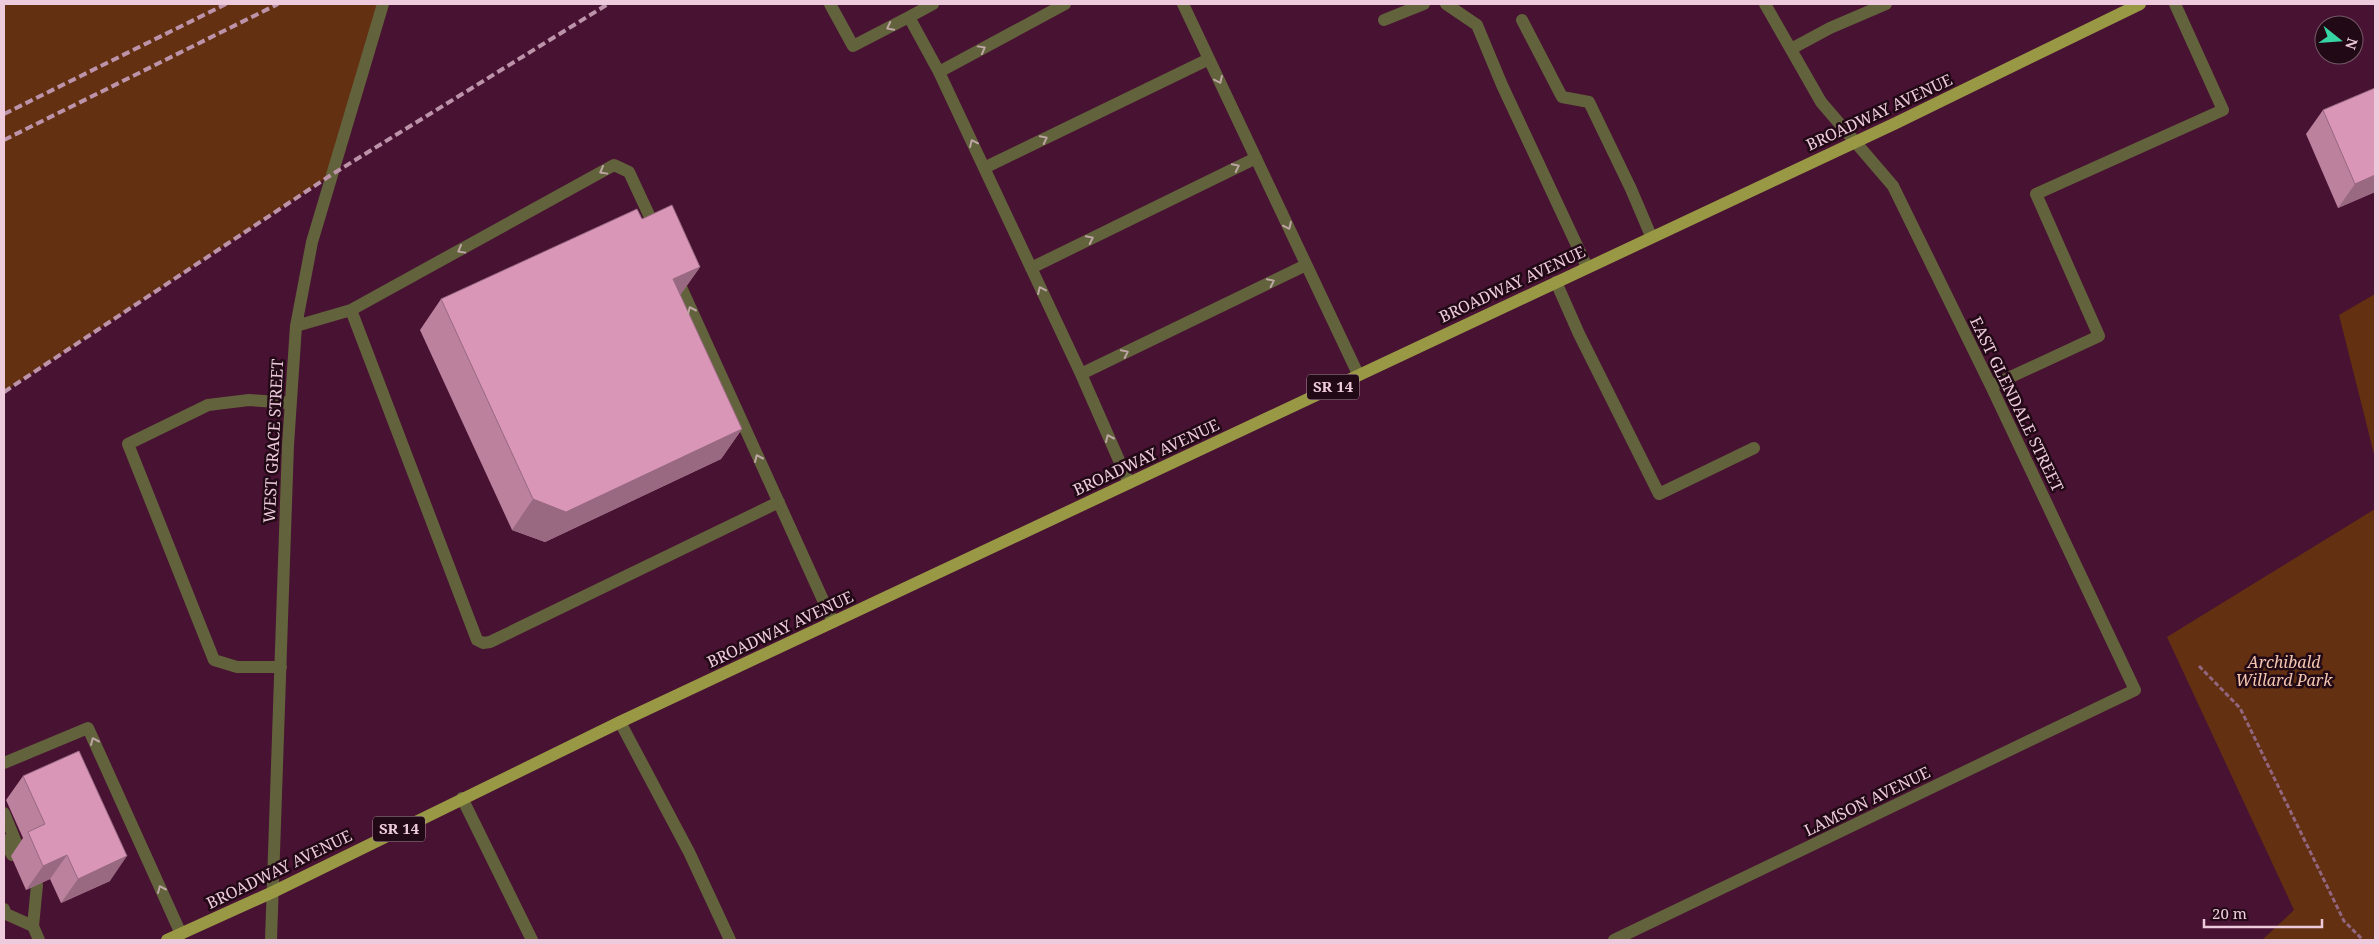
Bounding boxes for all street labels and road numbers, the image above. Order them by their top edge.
street label: BROADWAY AVENUE [1802,68,1956,156]
street label: BROADWAY AVENUE [1435,240,1589,328]
street label: EAST GLENDALE STREET [1965,313,2069,495]
street label: WEST GRACE STREET [258,358,288,524]
road number: SR 14 [1307,374,1359,400]
street label: BROADWAY AVENUE [1069,413,1223,501]
street label: BROADWAY AVENUE [703,585,857,673]
street label: LAMSON AVENUE [1800,761,1934,841]
road number: SR 14 [373,816,425,842]
street label: BROADWAY AVENUE [203,824,355,914]

